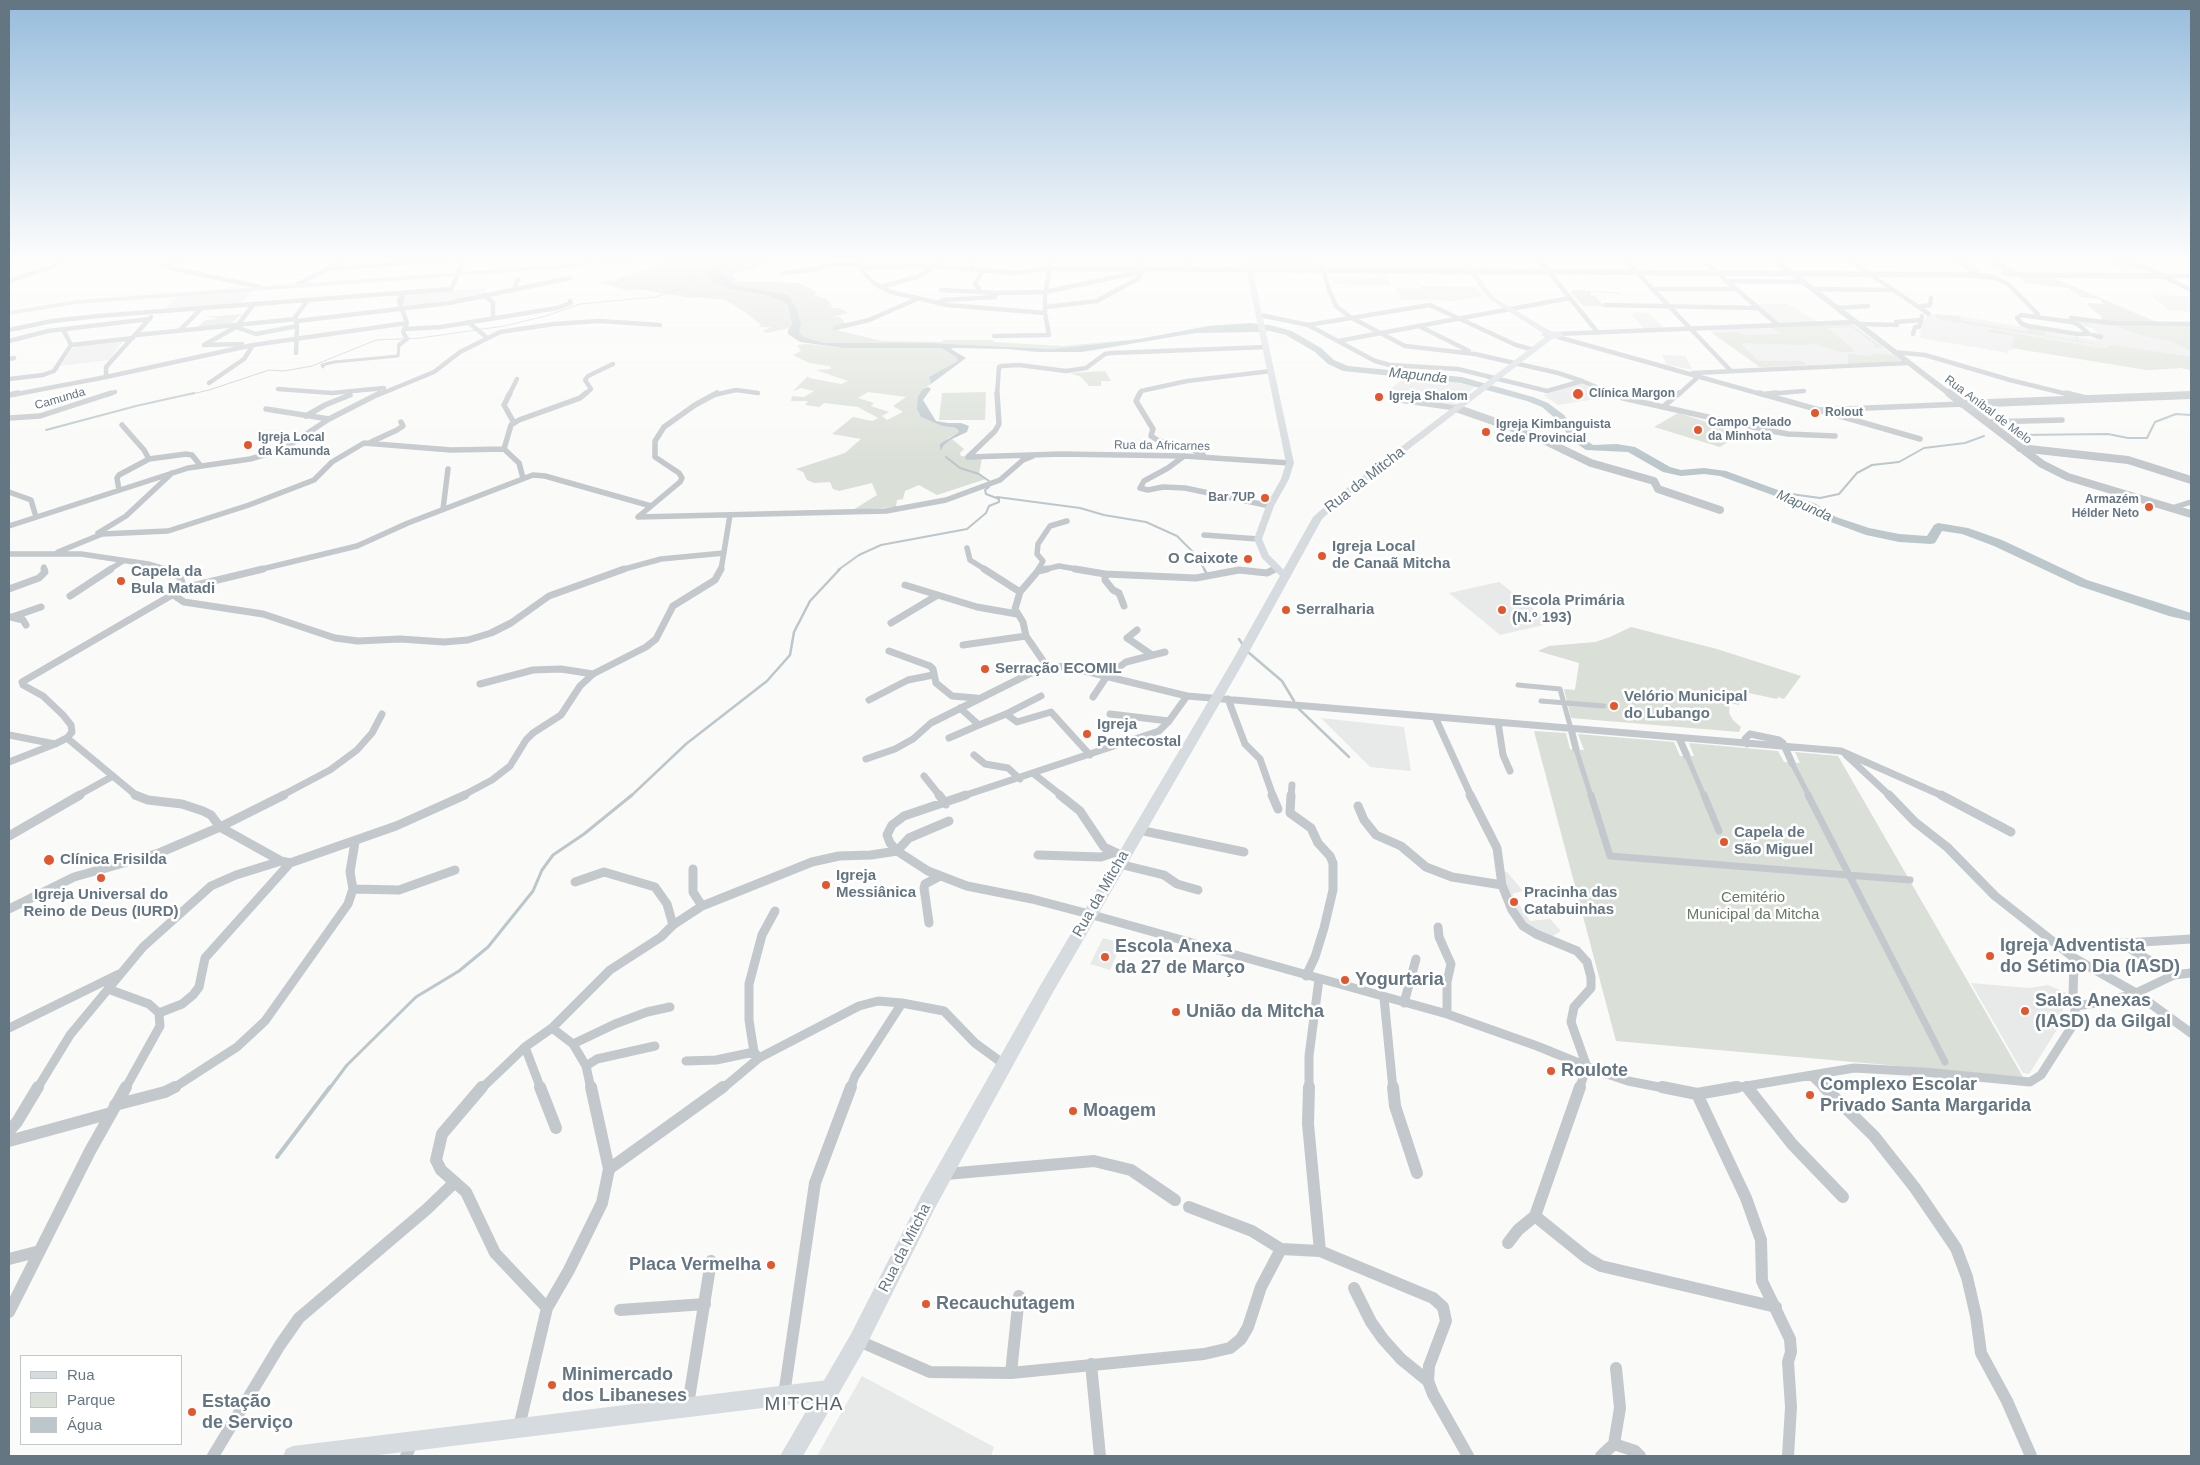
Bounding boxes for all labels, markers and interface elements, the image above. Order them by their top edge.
water label: Mapunda [1388,365,1448,387]
street label: Rua Aníbal de Melo [1942,373,2034,447]
street label: Camunda [33,385,87,413]
marker: Clínica Margon [1571,387,1585,401]
place label: Clínica Margon [1589,387,1675,401]
place label: Igreja Shalom [1389,390,1468,404]
marker: Igreja Shalom [1373,391,1385,403]
place label: Rolout [1825,406,1863,420]
marker: Rolout [1809,407,1821,419]
place label: Campo Pelado da Minhota [1708,416,1791,444]
place label: Igreja Kimbanguista Cede Provincial [1496,418,1611,446]
marker: Campo Pelado da Minhota [1692,424,1704,436]
marker: Igreja Kimbanguista Cede Provincial [1480,426,1492,438]
place label: Igreja Local da Kamunda [258,431,330,459]
street label: Rua da Africarnes [1114,438,1210,454]
marker: Igreja Local da Kamunda [242,439,254,451]
street label: Rua da Mitcha [1321,443,1409,517]
water label: Mapunda [1774,486,1834,526]
place label: Bar 7UP [1208,491,1255,505]
marker: Bar 7UP [1259,492,1271,504]
place label: Armazém Hélder Neto [2072,493,2139,521]
marker: Armazém Hélder Neto [2143,501,2155,513]
place label: Igreja Local de Canaã Mitcha [1332,538,1450,573]
place label: O Caixote [1168,550,1238,568]
marker: Igreja Local de Canaã Mitcha [1316,550,1328,562]
marker: O Caixote [1242,553,1254,565]
place label: Capela da Bula Matadi [131,563,215,598]
marker: Capela da Bula Matadi [115,575,127,587]
place label: Escola Primária (N.º 193) [1512,592,1625,627]
place label: Serralharia [1296,601,1374,619]
marker: Serralharia [1280,604,1292,616]
marker: Escola Primária (N.º 193) [1496,604,1508,616]
place label: Serração ECOMIL [995,660,1122,678]
marker: Serração ECOMIL [979,663,991,675]
place label: Velório Municipal do Lubango [1624,688,1747,723]
marker: Velório Municipal do Lubango [1608,700,1620,712]
place label: Igreja Pentecostal [1097,716,1181,751]
marker: Igreja Pentecostal [1081,728,1093,740]
place label: Capela de São Miguel [1734,824,1813,859]
marker: Capela de São Miguel [1718,836,1730,848]
street label: Rua da Mitcha [1069,848,1133,940]
place label: Clínica Frisilda [60,851,167,869]
marker: Clínica Frisilda [42,853,56,867]
place label: Igreja Messiânica [836,867,916,902]
marker: Igreja Universal do Reino de Deus (IURD) [95,872,107,884]
marker: Igreja Messiânica [820,879,832,891]
place label: Pracinha das Catabuinhas [1524,884,1617,919]
place label: Igreja Universal do Reino de Deus (IURD) [23,886,179,921]
park label: Cemitério Municipal da Mitcha [1687,889,1819,924]
marker: Pracinha das Catabuinhas [1508,896,1520,908]
place label: Igreja Adventista do Sétimo Dia (IASD) [2000,935,2180,978]
place label: Escola Anexa da 27 de Março [1115,936,1245,979]
marker: Igreja Adventista do Sétimo Dia (IASD) [1984,950,1996,962]
marker: Escola Anexa da 27 de Março [1099,951,1111,963]
place label: Yogurtaria [1355,969,1444,991]
marker: Yogurtaria [1339,974,1351,986]
place label: Salas Anexas (IASD) da Gilgal [2035,990,2171,1032]
place label: União da Mitcha [1186,1001,1324,1023]
marker: Salas Anexas (IASD) da Gilgal [2019,1005,2031,1017]
marker: União da Mitcha [1170,1006,1182,1018]
place label: Roulote [1561,1060,1628,1082]
marker: Roulote [1545,1065,1557,1077]
place label: Complexo Escolar Privado Santa Margarida [1820,1074,2031,1116]
marker: Complexo Escolar Privado Santa Margarida [1804,1089,1816,1101]
place label: Moagem [1083,1100,1156,1122]
marker: Moagem [1067,1105,1079,1117]
street label: Rua da Mitcha [875,1201,935,1295]
place label: Placa Vermelha [629,1254,761,1276]
marker: Placa Vermelha [765,1259,777,1271]
place label: Recauchutagem [936,1293,1075,1315]
marker: Recauchutagem [920,1298,932,1310]
legend [20,1355,182,1445]
place label: Minimercado dos Libaneses [562,1364,687,1406]
text: Rua [67,1366,95,1383]
marker: Minimercado dos Libaneses [546,1379,558,1391]
text: Parque [67,1391,115,1408]
place label: Estação de Serviço [202,1391,293,1434]
district label: MITCHA [764,1394,844,1416]
marker: Estação de Serviço [186,1406,198,1418]
text: Água [67,1416,102,1433]

